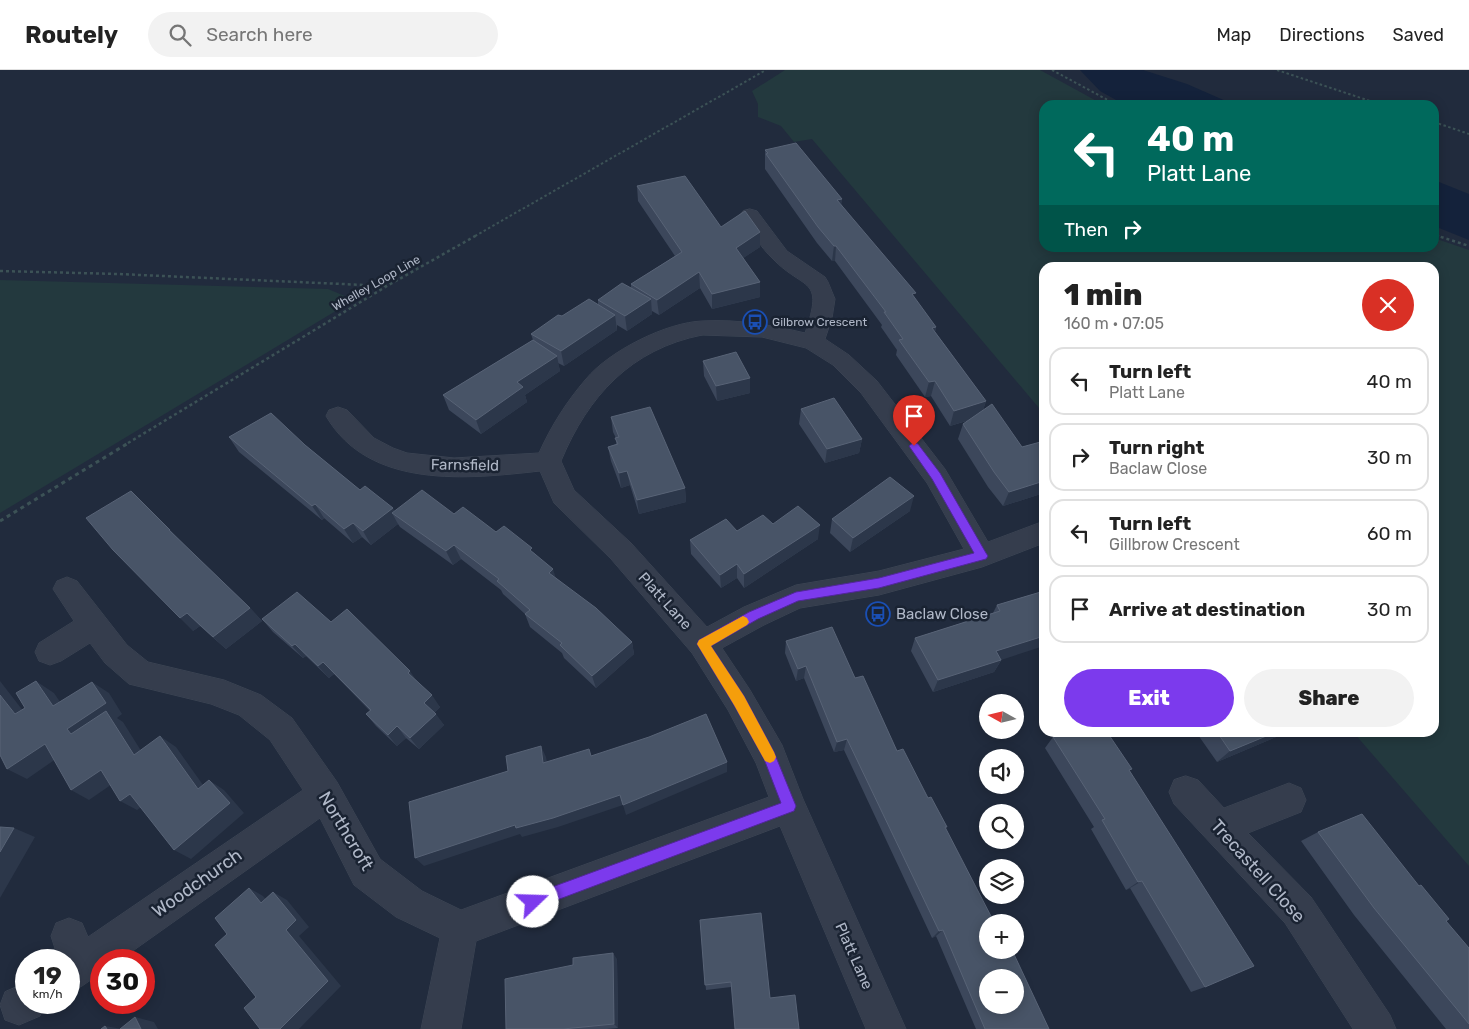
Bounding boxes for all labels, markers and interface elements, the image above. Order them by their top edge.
search box [148,12,498,57]
text: Routely [25,21,118,49]
icon: search [166,21,194,49]
text: Search here [206,23,313,46]
text: Map [1216,24,1251,46]
text: Directions [1279,24,1365,46]
text: Saved [1393,24,1444,46]
text: 40 m [1147,118,1234,160]
icon: left [1064,120,1129,185]
text: Platt Lane [1147,160,1251,187]
icon: right [1118,215,1146,243]
text: Then [1064,218,1108,241]
street label: Whelley Loop Line [329,252,423,314]
text: 1 min [1064,277,1142,313]
button: close [1362,279,1414,331]
bus stop icon: Gilbrow Crescent [742,309,768,335]
text: 160 m · 07:05 [1064,314,1164,333]
place label: Gilbrow Crescent [772,315,867,329]
text: Turn left [1109,360,1191,383]
icon: left [1066,367,1094,395]
text: 40 m [1367,370,1412,393]
text: Platt Lane [1109,383,1185,402]
pin [893,395,935,446]
icon: arrive [900,402,928,430]
text: Turn right [1109,436,1204,459]
icon: right [1066,443,1094,471]
text: 30 m [1367,446,1412,469]
street label: Farnsfield [431,455,499,475]
text: Baclaw Close [1109,459,1207,478]
text: Turn left [1109,512,1191,535]
icon: left [1066,519,1094,547]
text: 60 m [1367,522,1412,545]
text: Gillbrow Crescent [1109,535,1240,554]
street label: Platt Lane [635,569,695,633]
icon: arrive [1066,595,1094,623]
text: Arrive at destination [1109,598,1305,621]
text: 30 m [1367,598,1412,621]
bus stop icon: Baclaw Close [865,601,891,627]
place label: Baclaw Close [896,605,988,623]
button: Exit [1064,669,1234,727]
button: Share [1244,669,1414,727]
north arrow [979,694,1024,739]
map controls [979,694,1024,1014]
button: sound [979,749,1024,794]
street label: Northcroft [314,787,378,875]
button: search [979,804,1024,849]
street label: Trecastell Close [1206,815,1310,927]
street label: Woodchurch [148,844,246,922]
button: layers [979,859,1024,904]
position arrow [506,875,558,927]
button: + [979,914,1024,959]
street label: Platt Lane [831,920,877,992]
speed limit sign: 30 [90,949,155,1014]
text: 19 [33,961,62,990]
button: − [979,969,1024,1014]
text: km/h [33,987,62,1001]

